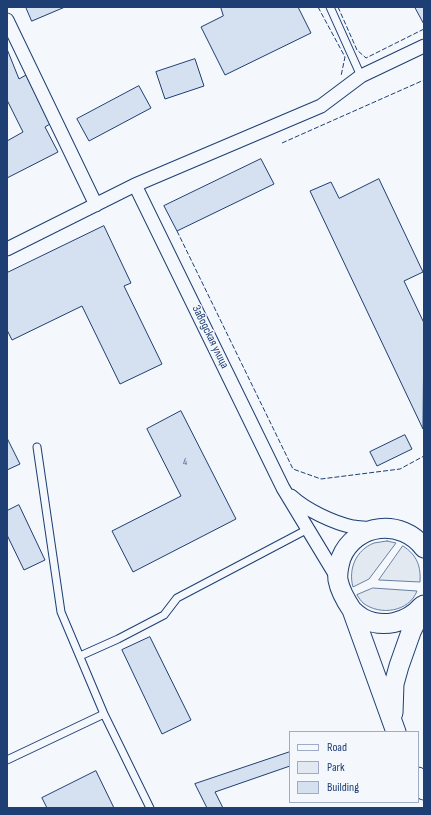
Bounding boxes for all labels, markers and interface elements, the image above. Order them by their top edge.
street label: Заводская улица [188,303,232,371]
house number: 4 [183,456,187,468]
legend [289,731,419,803]
text: Road [327,740,347,755]
text: Park [327,760,345,775]
text: Building [327,780,359,795]

